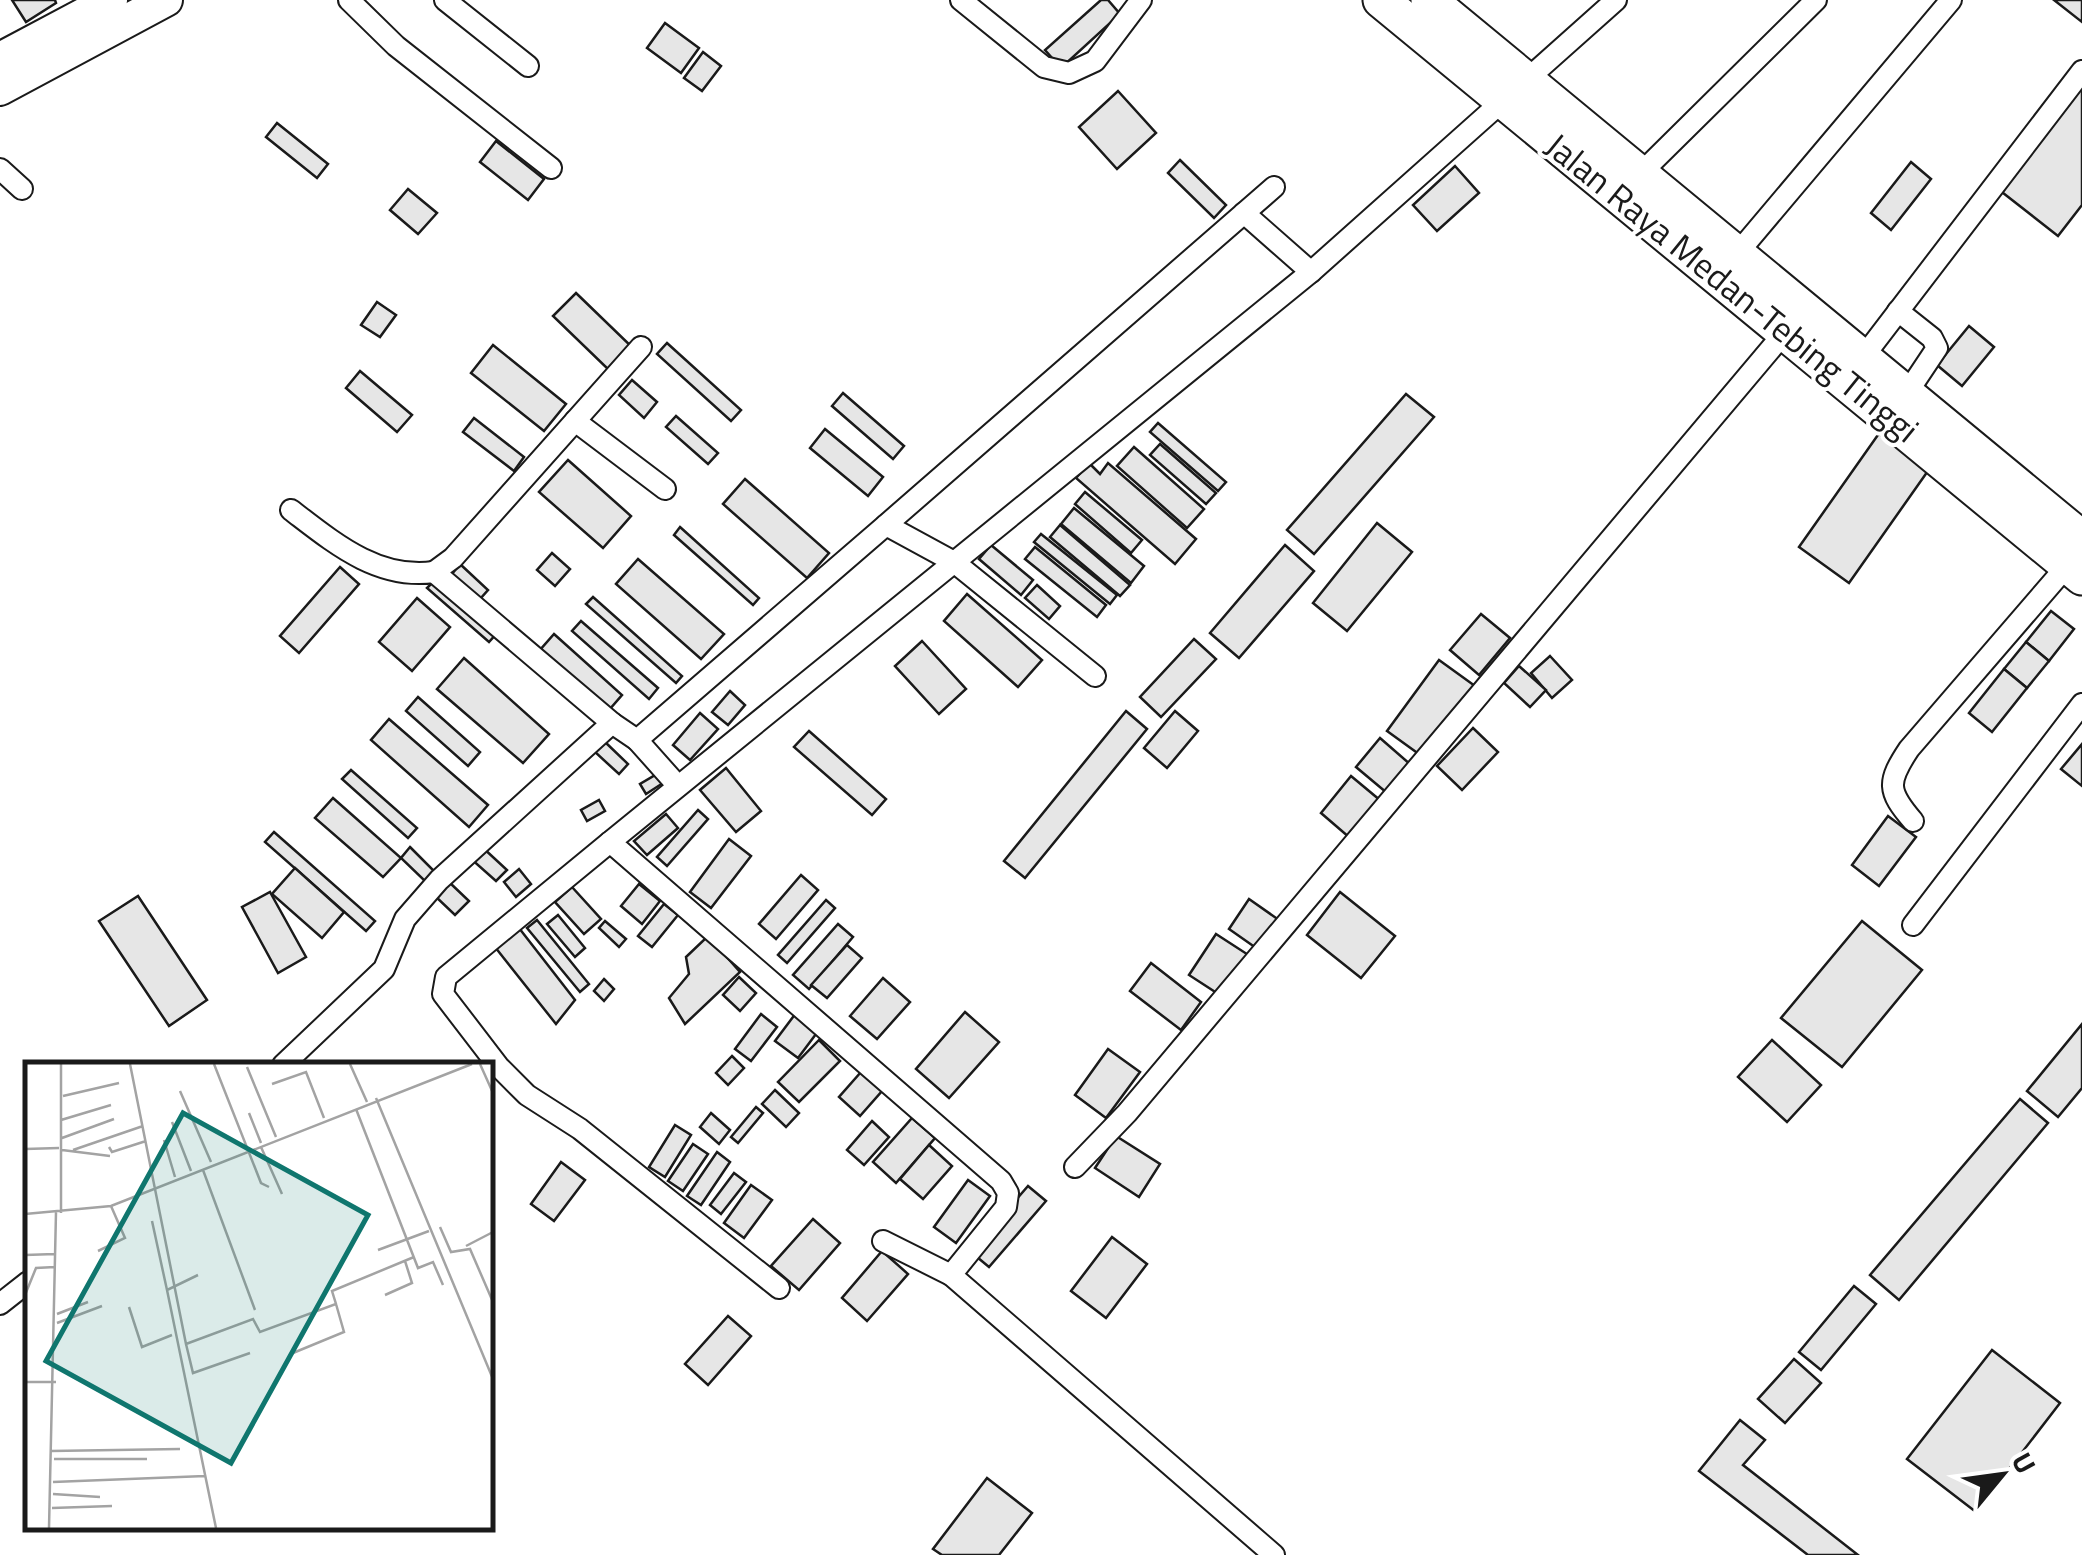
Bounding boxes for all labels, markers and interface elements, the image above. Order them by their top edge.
street label: Jalan Raya Medan-Tebing Tinggi [1534,119,1931,455]
inset map [25,1062,492,1530]
north arrow [1952,1425,2052,1525]
text: U [2001,1444,2048,1481]

